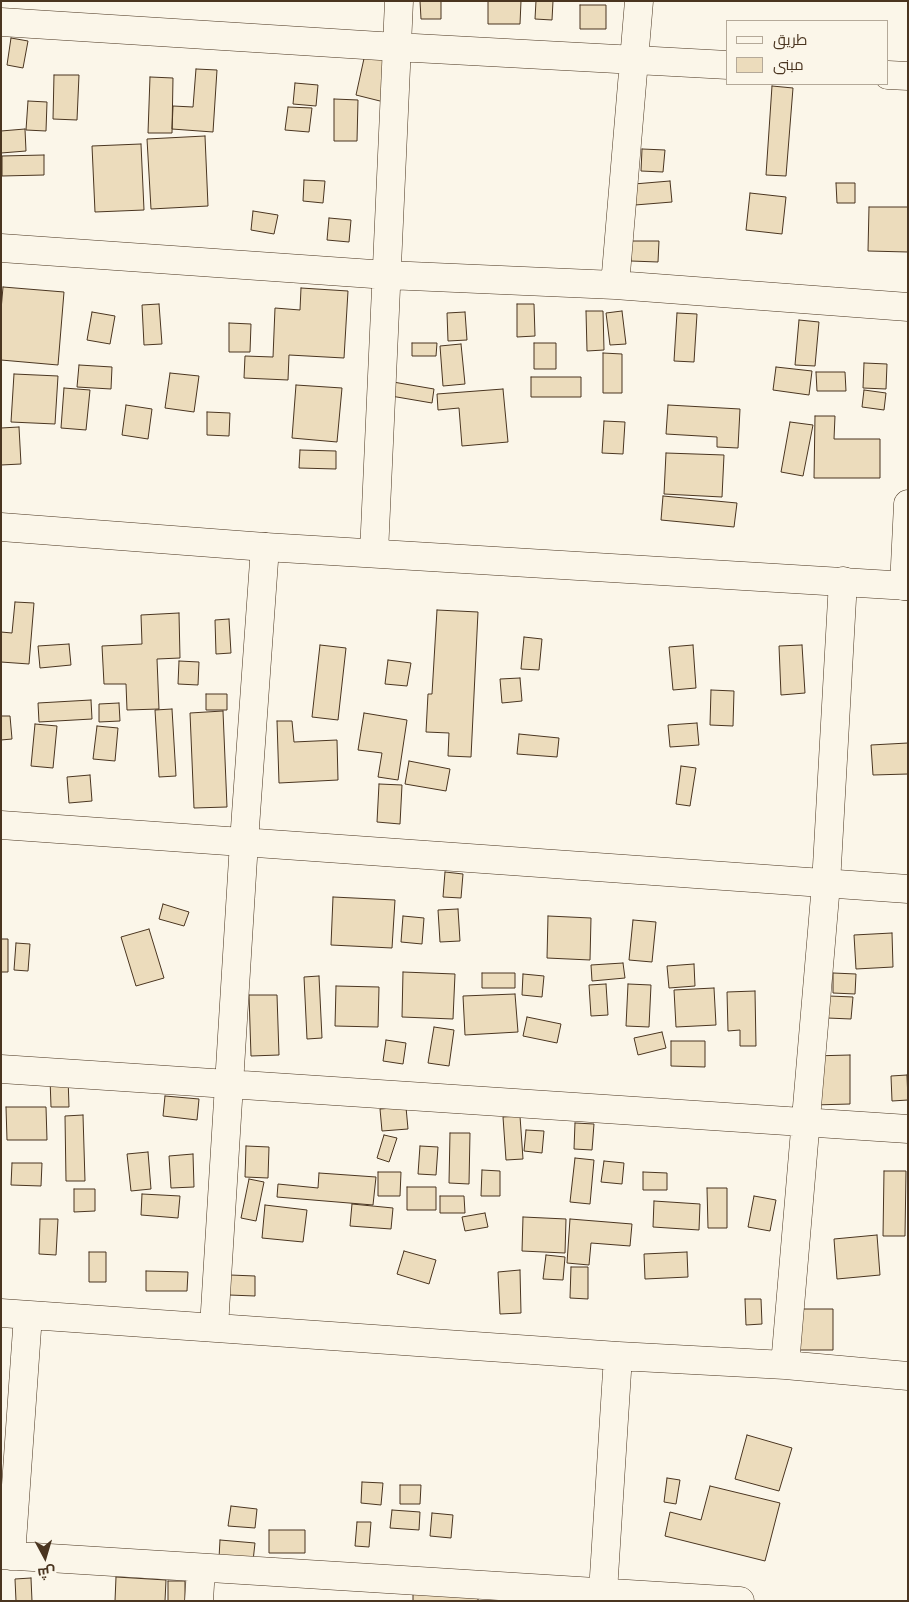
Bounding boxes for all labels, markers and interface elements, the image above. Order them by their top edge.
legend [726,20,889,85]
text: طريق [773,31,807,49]
text: مبنى [773,56,804,74]
north arrow [20,1532,70,1582]
text: ش [37,1563,56,1582]

